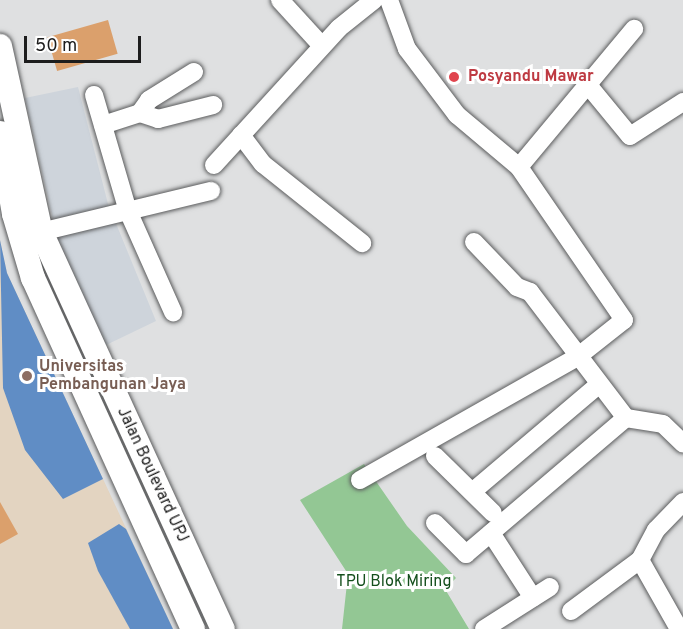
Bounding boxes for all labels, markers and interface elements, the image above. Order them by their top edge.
scale bar [27,24,144,62]
text: 50 m [35,35,77,58]
place label: Posyandu Mawar [468,67,594,87]
marker: Posyandu Mawar [445,68,463,86]
place label: Universitas Pembangunan Jaya [39,357,186,395]
marker: Universitas Pembangunan Jaya [20,369,34,383]
street label: Jalan Boulevard UPJ [112,404,192,546]
park label: TPU Blok Miring [336,572,452,592]

